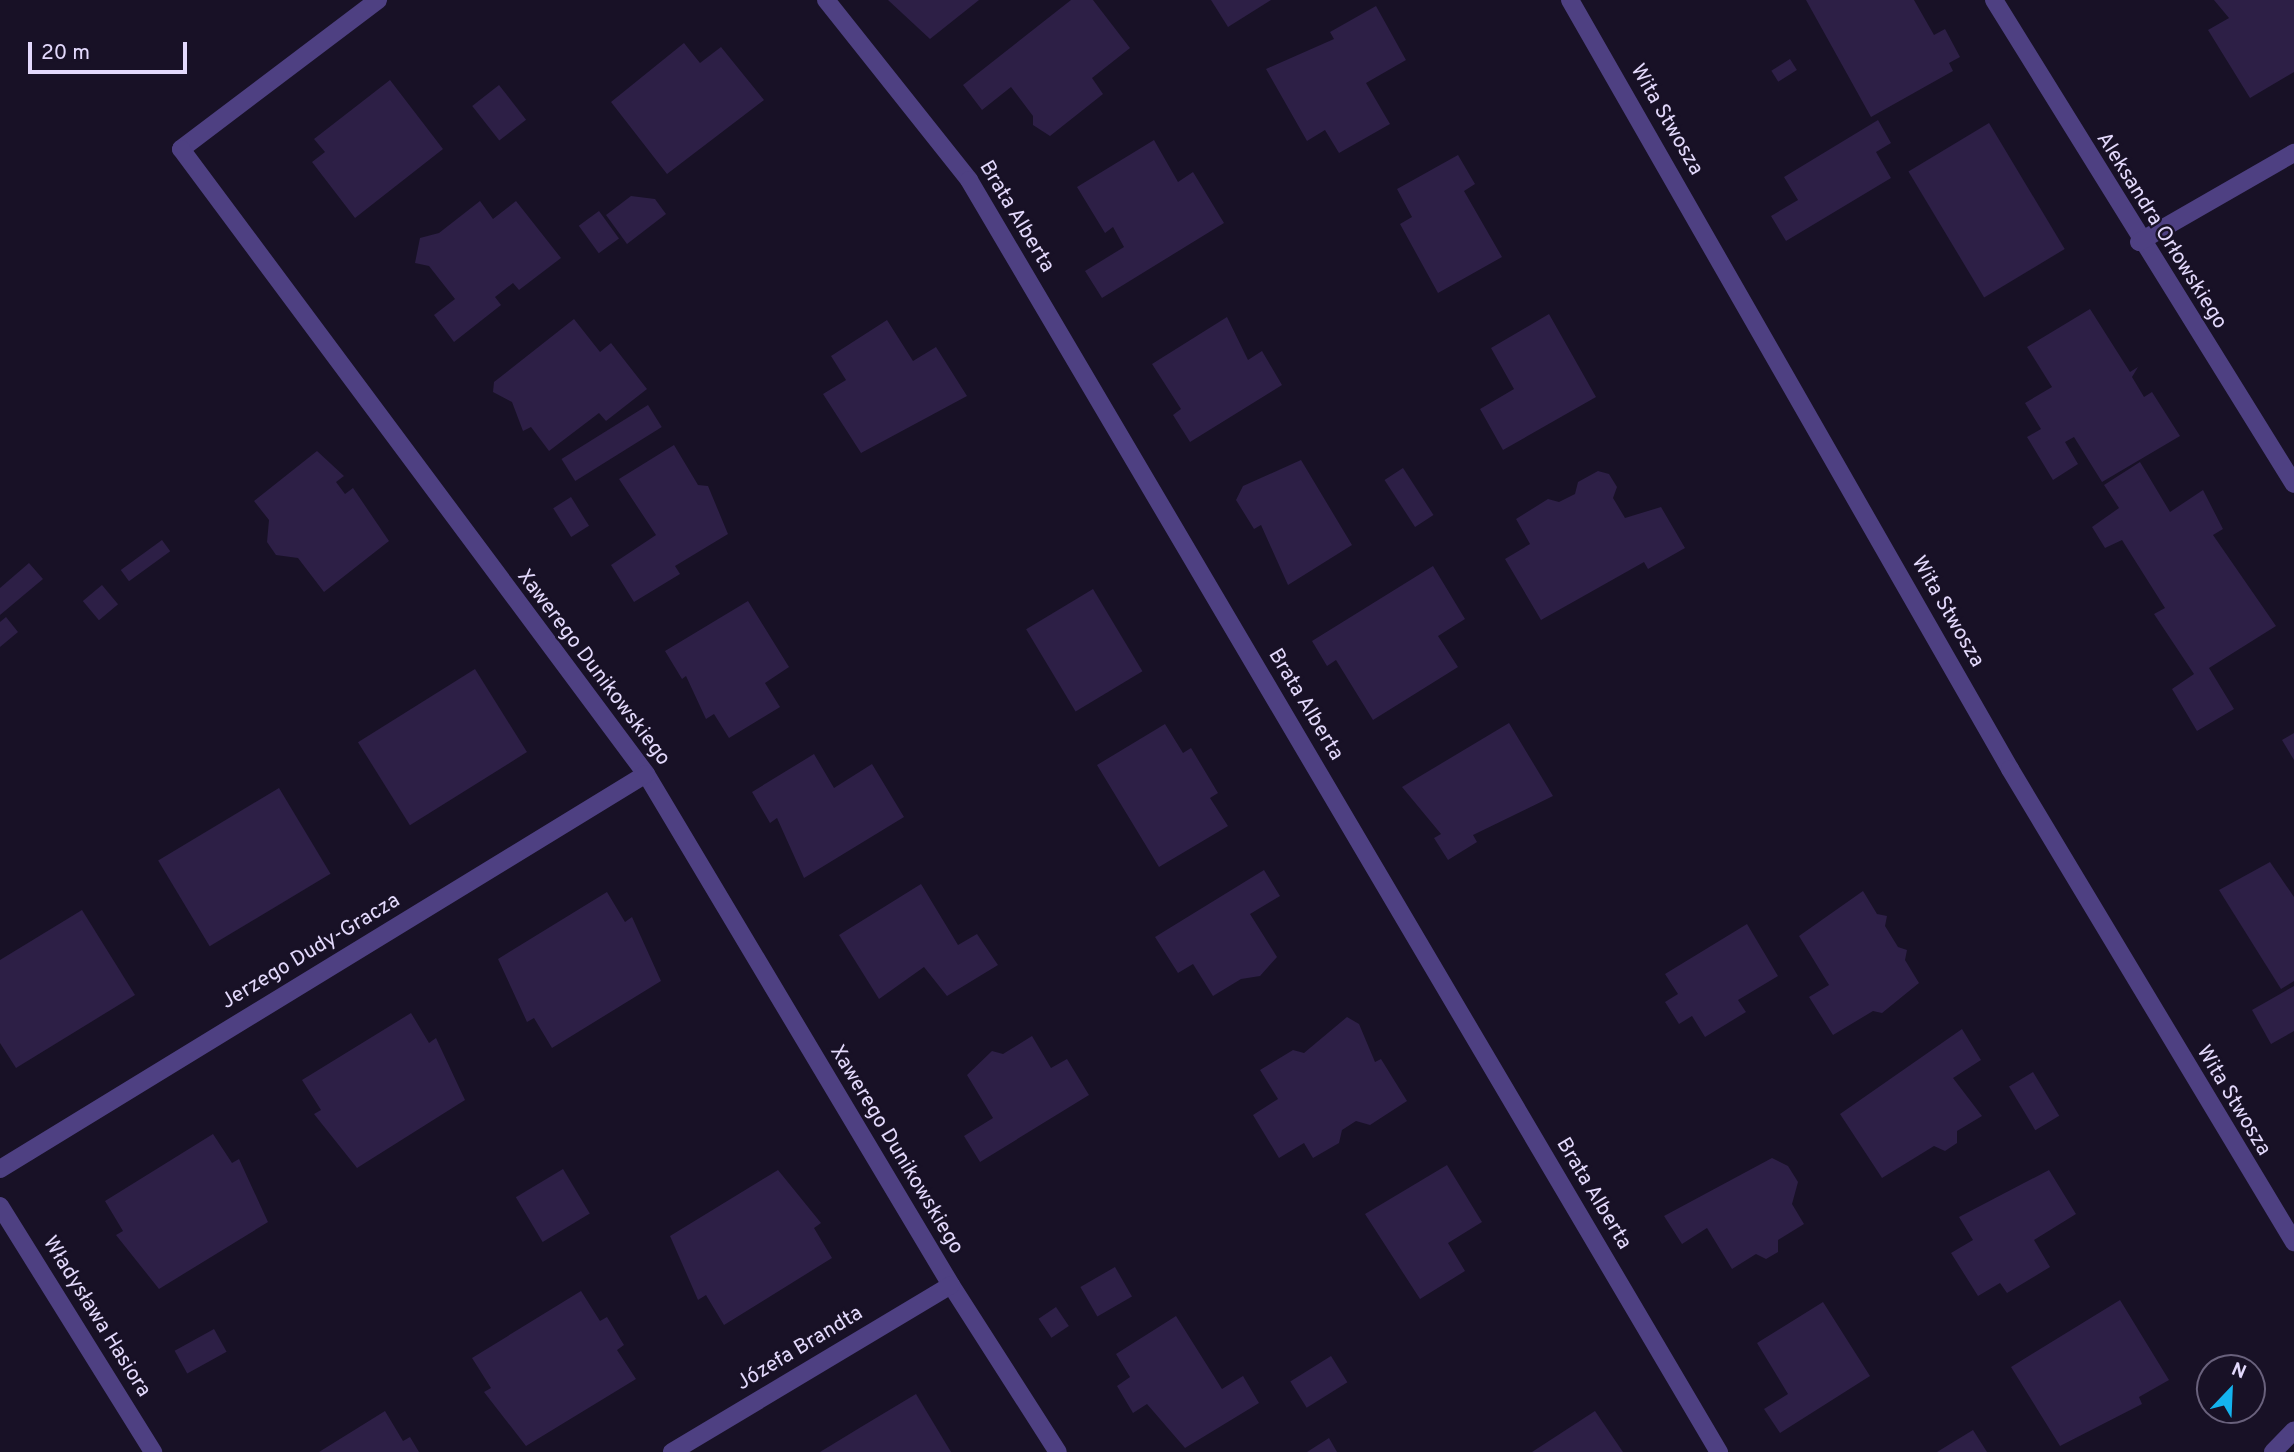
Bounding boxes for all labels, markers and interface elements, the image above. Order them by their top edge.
scale bar [32,28,191,72]
text: 20 m [41,40,90,67]
street label: Wita Stwosza [1624,60,1708,180]
street label: Aleksandra Orłowskiego [2090,128,2232,334]
street label: Brata Alberta [973,156,1059,278]
street label: Wita Stwosza [1905,552,1989,672]
street label: Xawerego Dunikowskiego [511,565,675,771]
street label: Brata Alberta [1262,644,1348,766]
street label: Jerzego Dudy-Gracza [217,889,405,1015]
street label: Xawerego Dunikowskiego [824,1041,968,1259]
street label: Wita Stwosza [2190,1041,2276,1161]
street label: Brata Alberta [1550,1133,1636,1255]
street label: Władysława Hasiora [36,1232,156,1402]
street label: Józefa Brandta [732,1301,868,1397]
north arrow [2196,1354,2266,1424]
text: N [2227,1358,2249,1385]

